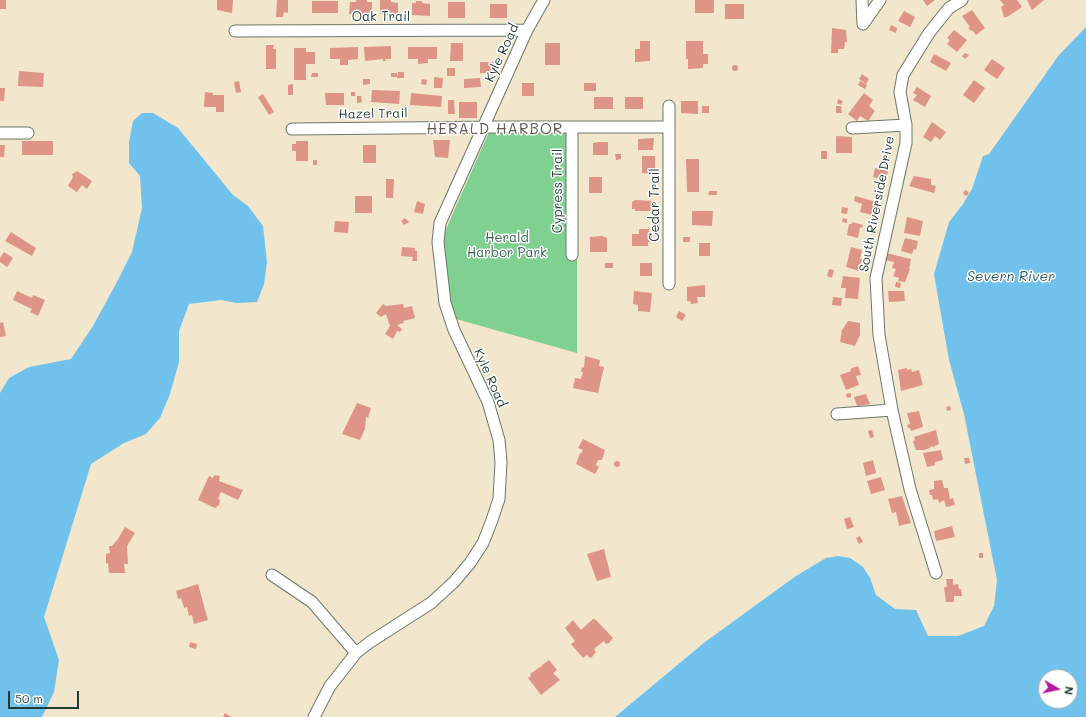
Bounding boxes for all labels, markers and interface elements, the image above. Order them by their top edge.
street label: Oak Trail [352,9,410,25]
street label: Kyle Road [482,21,522,85]
street label: Hazel Trail [338,106,408,122]
district label: HERALD HARBOR [427,120,563,138]
street label: South Riverside Drive [856,135,898,273]
street label: Cypress Trail [550,149,566,233]
street label: Cedar Trail [647,168,663,242]
park label: Herald Harbor Park [467,230,547,261]
water label: Severn River [967,269,1055,285]
street label: Kyle Road [470,346,510,410]
north arrow [1038,669,1078,709]
scale bar [10,683,81,709]
text: N [1061,685,1077,696]
text: 50 m [15,690,43,706]

